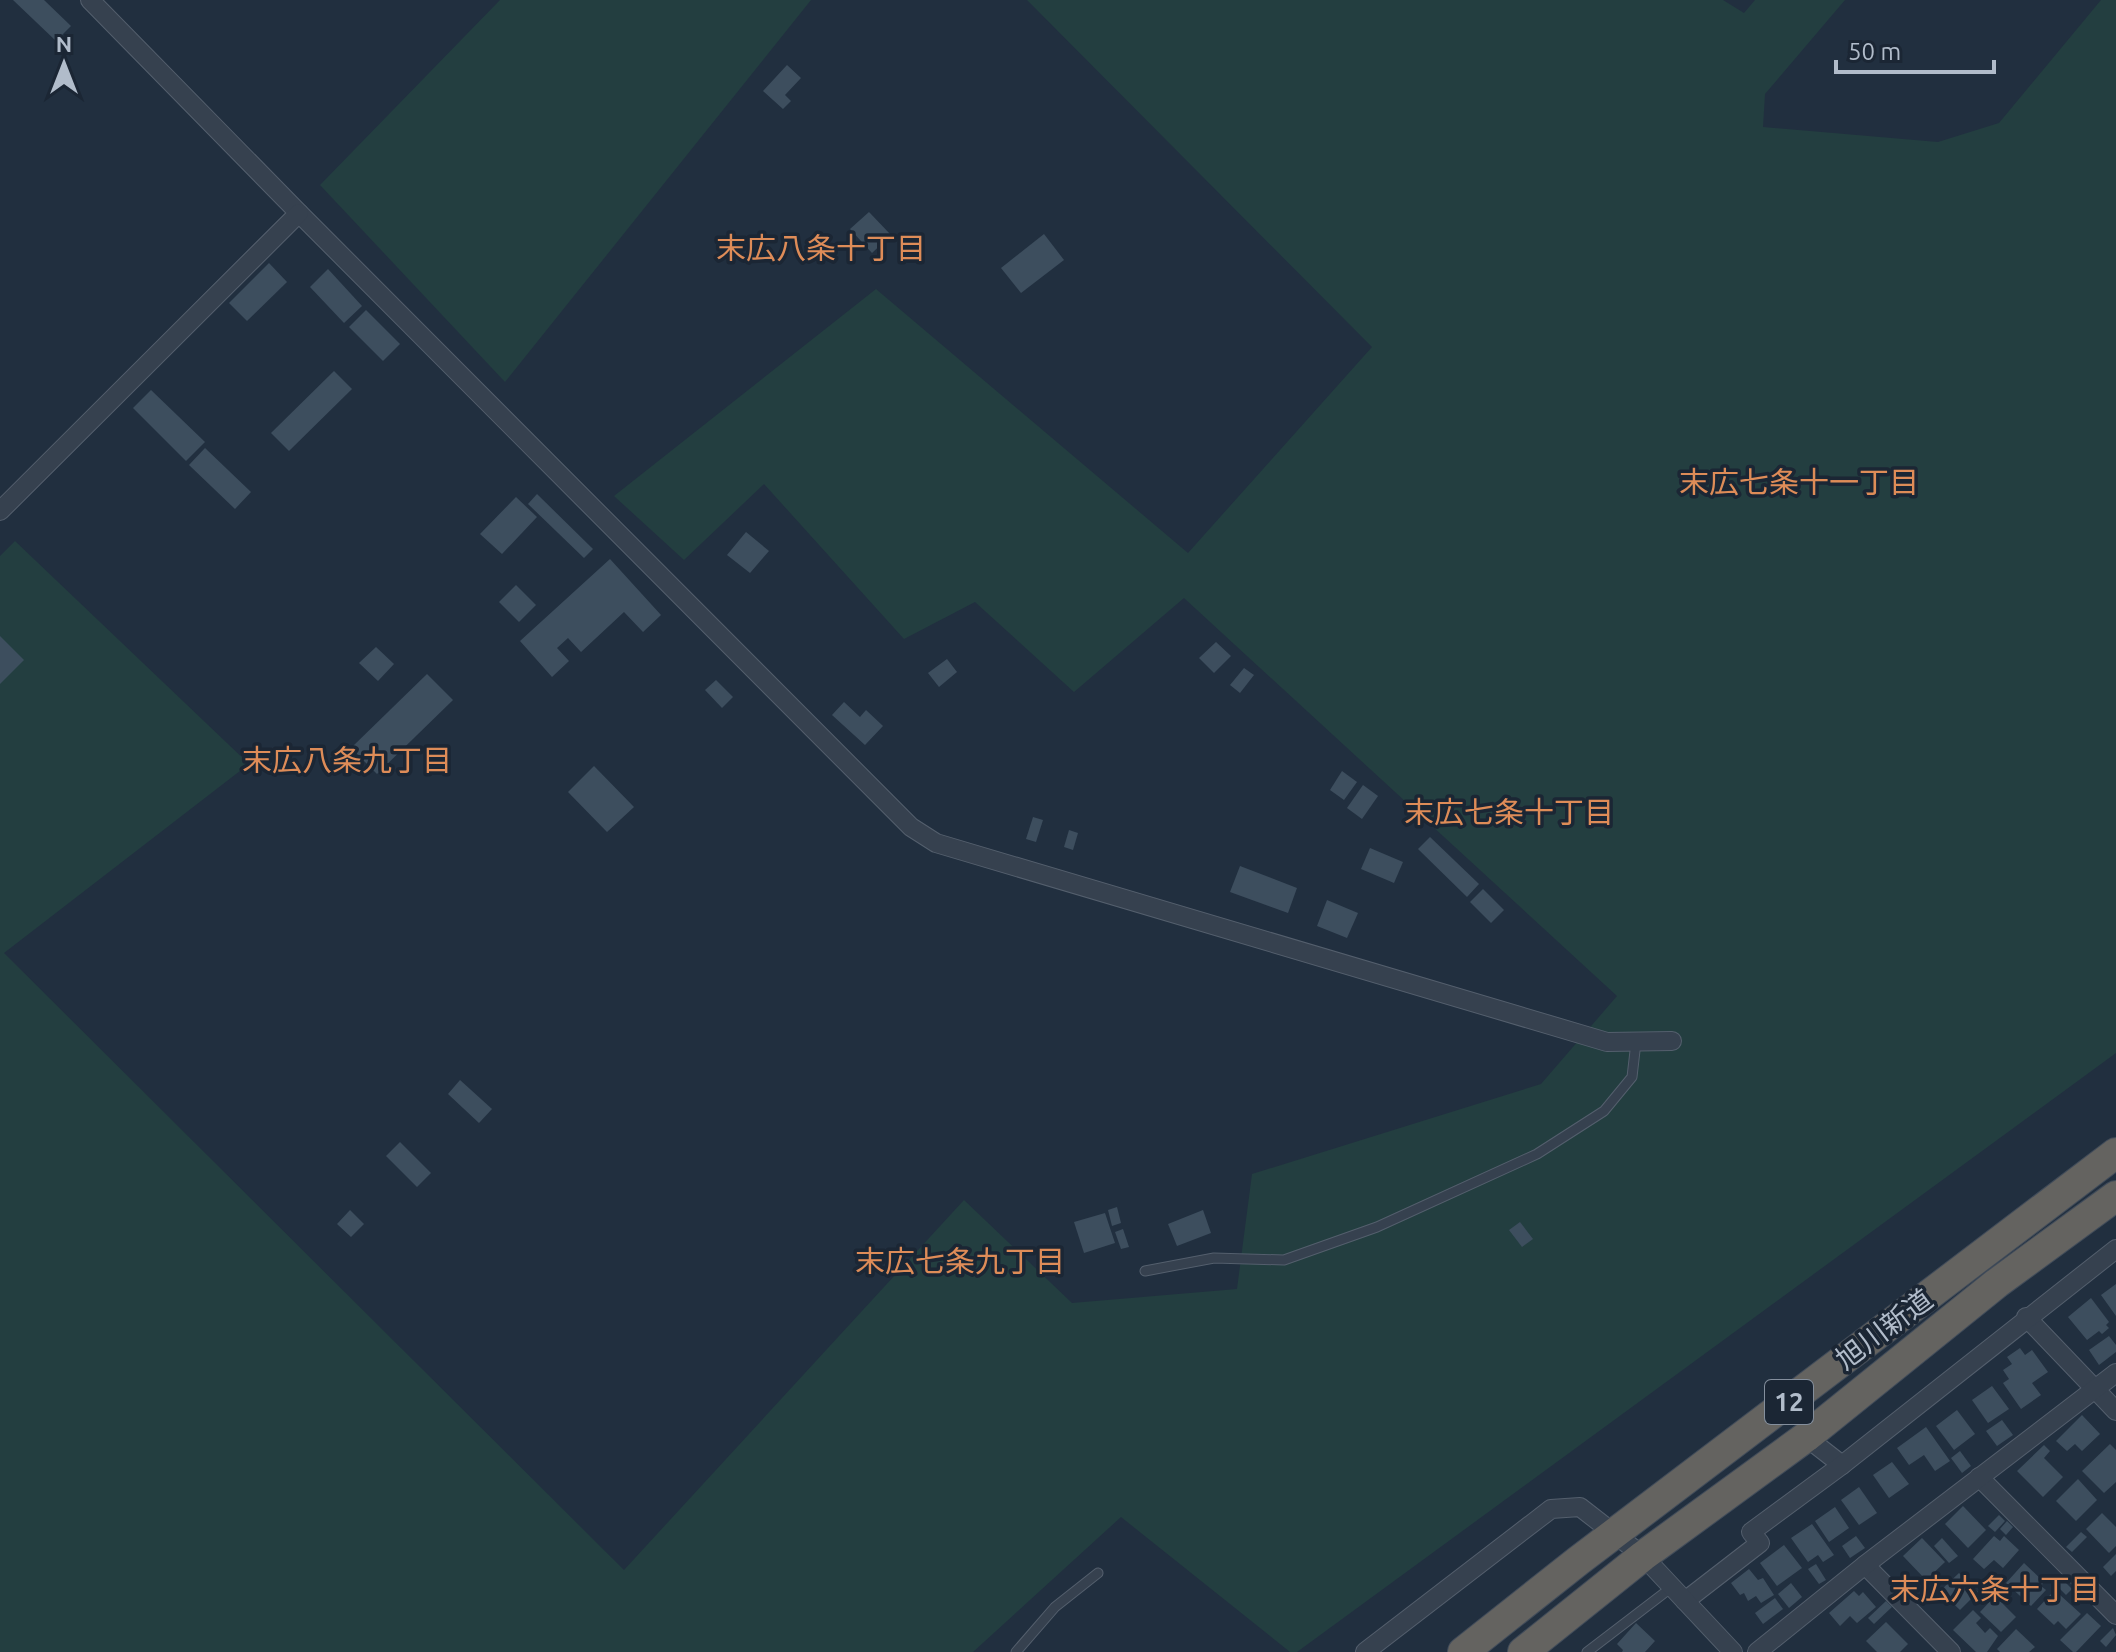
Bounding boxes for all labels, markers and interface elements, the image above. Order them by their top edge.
north arrow [24,24,104,104]
scale bar [1836,24,1994,74]
text: N [56,31,72,56]
text: 50 m [1848,38,1901,65]
district label: 末広八条十丁目 [716,231,926,265]
district label: 末広七条十一丁目 [1679,465,1919,499]
district label: 末広八条九丁目 [242,743,452,777]
district label: 末広七条十丁目 [1404,795,1614,829]
district label: 末広七条九丁目 [855,1244,1065,1278]
street label: 旭川新道 [1830,1283,1938,1375]
road number: 12 [1765,1380,1813,1424]
district label: 末広六条十丁目 [1890,1572,2100,1606]

